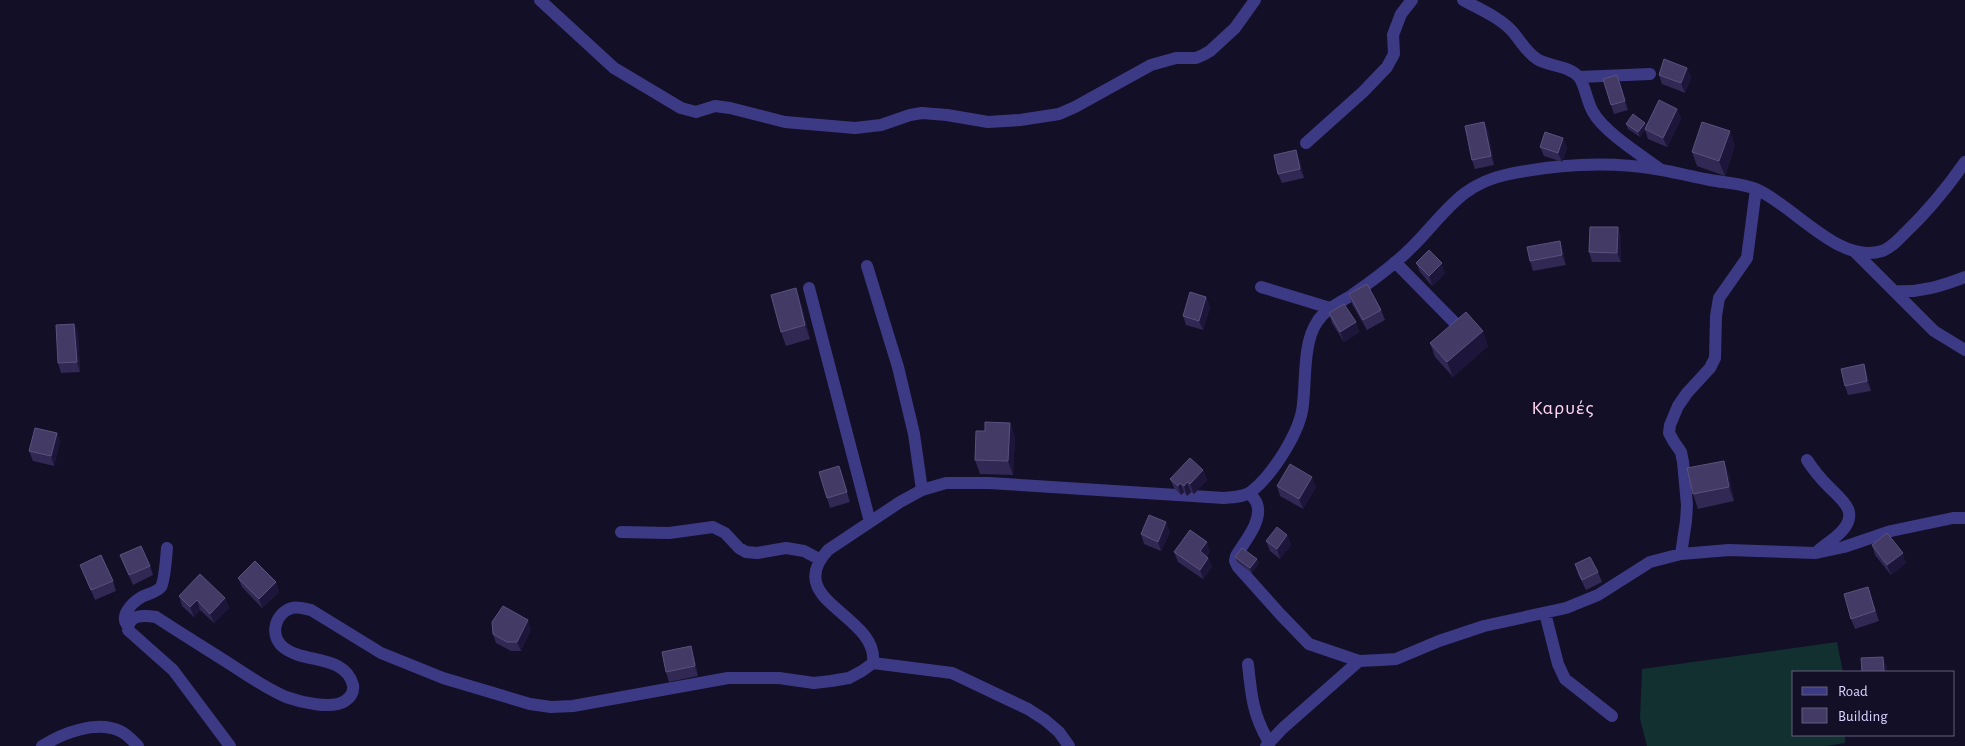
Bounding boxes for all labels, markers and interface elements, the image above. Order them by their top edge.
district label: Καρυές [1531,398,1595,418]
legend [1792,671,1955,736]
text: Road [1838,684,1868,699]
text: Building [1838,709,1888,724]

